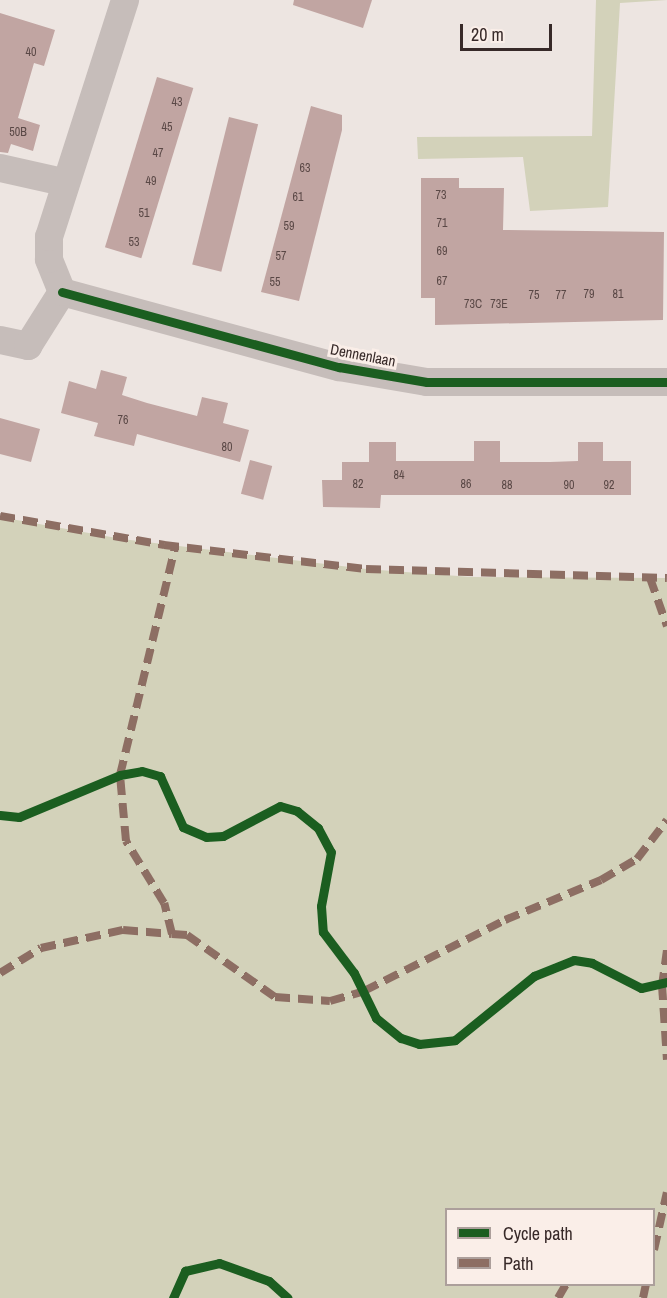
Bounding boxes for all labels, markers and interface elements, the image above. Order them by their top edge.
scale bar [463,12,554,50]
text: 20 m [471,22,504,47]
house number: 40 [26,46,36,60]
house number: 43 [172,96,182,110]
house number: 45 [162,121,172,135]
house number: 50B [9,126,27,140]
house number: 47 [153,147,163,161]
house number: 63 [300,162,310,176]
house number: 49 [146,175,156,189]
house number: 73 [436,189,446,203]
house number: 61 [293,191,303,205]
house number: 51 [139,207,149,221]
house number: 71 [437,217,447,231]
house number: 59 [284,220,294,234]
house number: 53 [129,236,139,250]
house number: 69 [437,245,447,259]
house number: 57 [276,250,286,264]
house number: 67 [437,275,447,289]
house number: 55 [270,276,280,290]
house number: 79 [584,288,594,302]
house number: 81 [613,288,623,302]
house number: 75 [529,289,539,303]
house number: 77 [556,289,566,303]
house number: 73C [464,298,482,312]
house number: 73E [490,298,508,312]
street label: Dennenlaan [329,340,397,370]
house number: 76 [118,414,128,428]
house number: 80 [222,441,232,455]
house number: 84 [394,469,404,483]
house number: 82 [353,478,363,492]
house number: 86 [461,478,471,492]
house number: 88 [502,479,512,493]
house number: 90 [564,479,574,493]
house number: 92 [604,479,614,493]
legend [445,1208,655,1286]
text: Cycle path [503,1221,573,1246]
text: Path [503,1251,533,1276]

